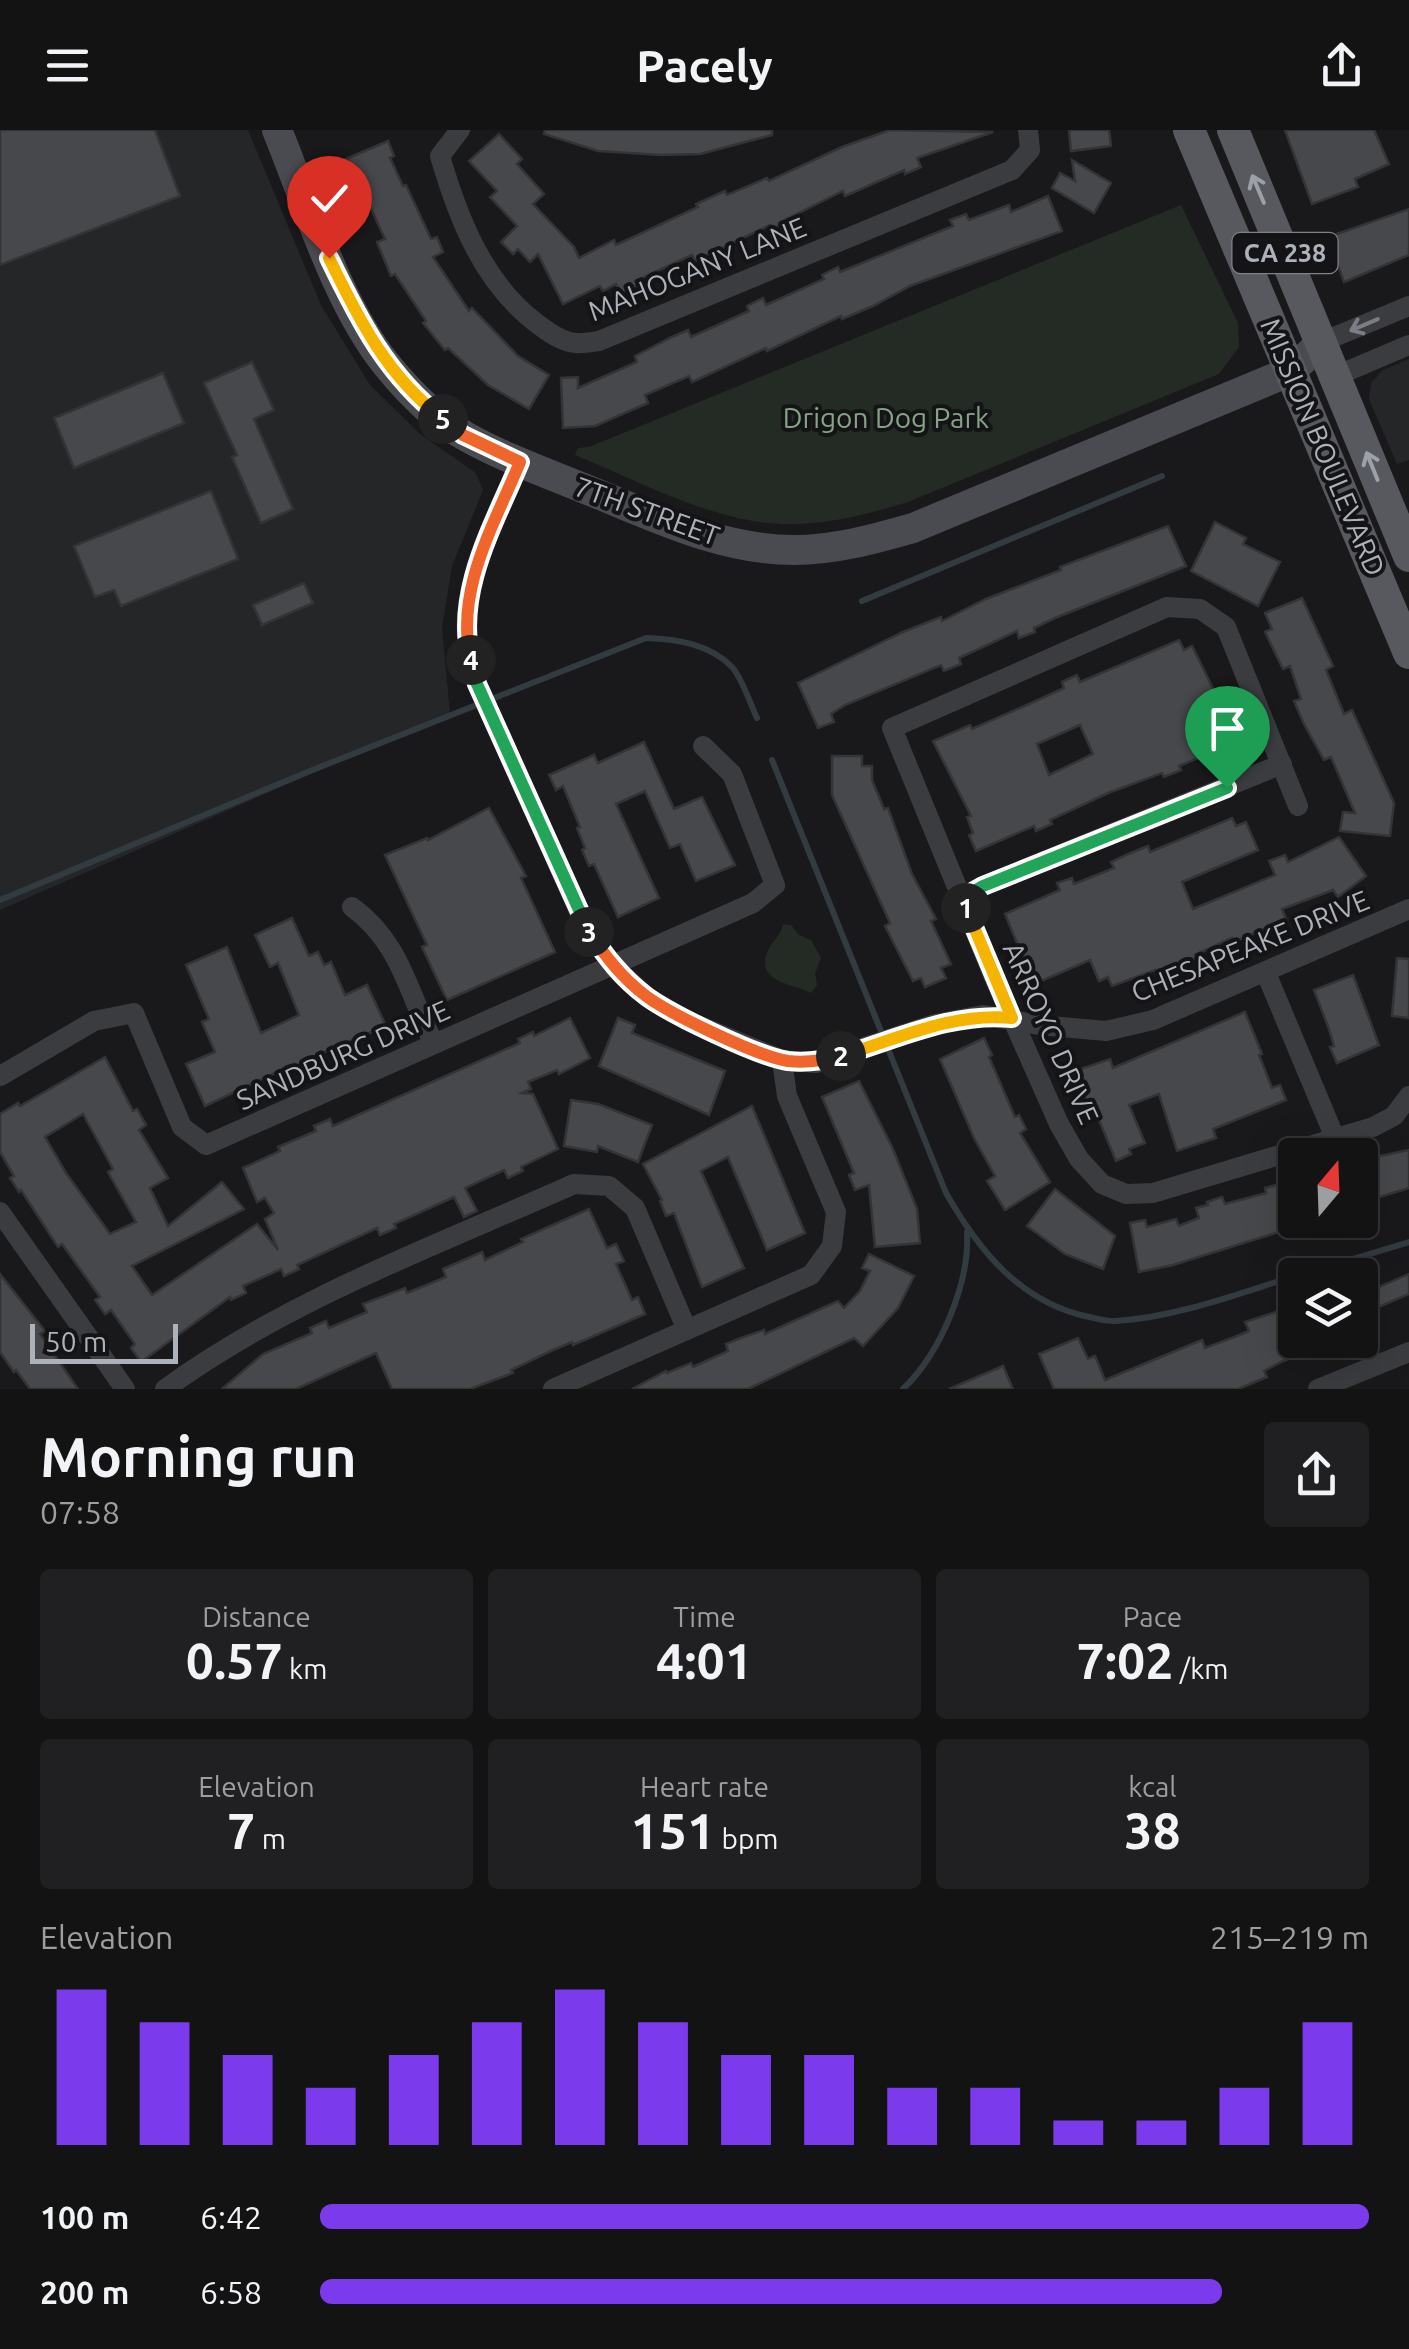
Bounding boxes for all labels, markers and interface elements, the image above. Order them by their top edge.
icon: menu [40,38,95,93]
icon: share [1314,38,1369,93]
text: Pacely [636,40,773,91]
pin [287,156,372,259]
icon: check [302,171,357,226]
one-way arrow [1248,174,1266,205]
street label: MAHOGANY LANE [583,211,810,326]
road number: CA 238 [1232,233,1338,273]
street label: MISSION BOULEVARD [1255,313,1392,580]
one-way arrow [1349,317,1380,335]
pin: 5 [418,394,468,444]
park label: Drigon Dog Park [783,402,989,433]
text: 5 [435,403,451,434]
one-way arrow [1362,451,1380,482]
street label: 7TH STREET [570,470,724,551]
pin: 4 [446,635,496,685]
text: 4 [463,644,479,675]
pin [1185,686,1270,789]
icon: arrive [1200,701,1255,756]
pin: 1 [941,883,991,933]
street label: CHESAPEAKE DRIVE [1127,884,1373,1007]
text: 1 [958,892,974,923]
pin: 3 [564,907,614,957]
text: 3 [581,916,597,947]
street label: ARROYO DRIVE [998,937,1105,1128]
street label: SANDBURG DRIVE [232,994,454,1115]
pin: 2 [816,1031,866,1081]
text: 2 [833,1040,849,1071]
north arrow [1278,1138,1378,1238]
map controls [1278,1138,1378,1358]
button: layers [1278,1258,1378,1358]
scale bar [30,1319,178,1364]
text: 50 m [45,1326,107,1357]
button: share [1264,1422,1369,1527]
text: Morning run [40,1426,357,1487]
text: 07:58 [40,1494,120,1530]
text: Distance [202,1601,311,1632]
text: Time [673,1601,736,1632]
text: Pace [1123,1601,1182,1632]
text: 0.57 [186,1632,283,1688]
text: 4:01 [656,1632,753,1688]
text: 7:02 [1077,1632,1173,1688]
text: km [283,1653,327,1684]
text: /km [1173,1653,1228,1684]
text: Elevation [198,1771,315,1802]
text: Heart rate [640,1771,769,1802]
text: kcal [1128,1771,1177,1802]
text: 7 [227,1802,255,1858]
text: 151 [631,1802,715,1858]
text: 38 [1124,1802,1181,1858]
text: m [255,1823,286,1854]
text: bpm [715,1823,778,1854]
text: Elevation [40,1919,173,1955]
text: 215–219 m [1210,1919,1369,1955]
text: 100 m [40,2199,129,2235]
text: 6:42 [200,2199,262,2235]
text: 200 m [40,2274,129,2310]
text: 6:58 [200,2274,262,2310]

